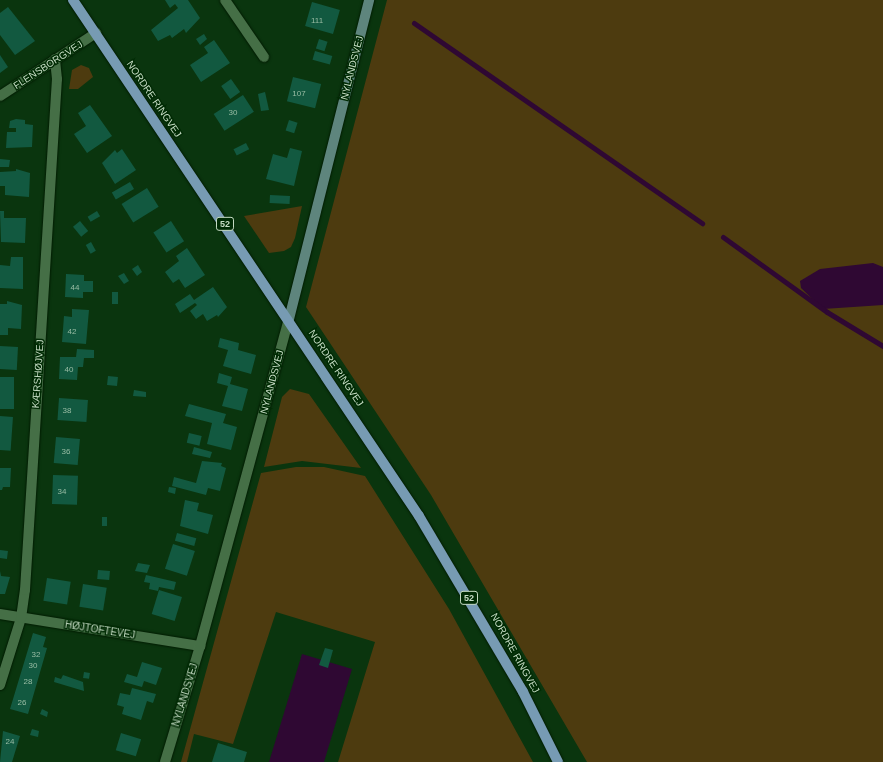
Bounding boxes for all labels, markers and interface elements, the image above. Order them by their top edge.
house number: 111 [311,16,323,26]
street label: NYLANDSVEJ [338,35,366,101]
street label: FLENSBORGVEJ [11,38,85,92]
street label: NORDRE RINGVEJ [124,59,184,139]
house number: 107 [292,89,306,99]
house number: 30 [229,108,237,118]
road number: 52 [215,217,235,231]
house number: 44 [71,283,79,293]
house number: 42 [68,327,76,337]
street label: NORDRE RINGVEJ [306,328,366,408]
street label: KÆRSHØJVEJ [30,339,46,409]
street label: NYLANDSVEJ [258,349,286,415]
house number: 40 [65,365,73,375]
house number: 38 [63,406,71,416]
house number: 36 [62,447,70,457]
house number: 34 [58,487,66,497]
road number: 52 [459,591,479,605]
street label: NORDRE RINGVEJ [488,611,542,695]
street label: HØJTOFTEVEJ [64,619,136,641]
house number: 32 [32,650,40,660]
house number: 30 [29,661,37,671]
street label: NYLANDSVEJ [170,662,200,728]
house number: 28 [24,677,32,687]
house number: 26 [18,698,26,708]
house number: 24 [6,737,14,747]

